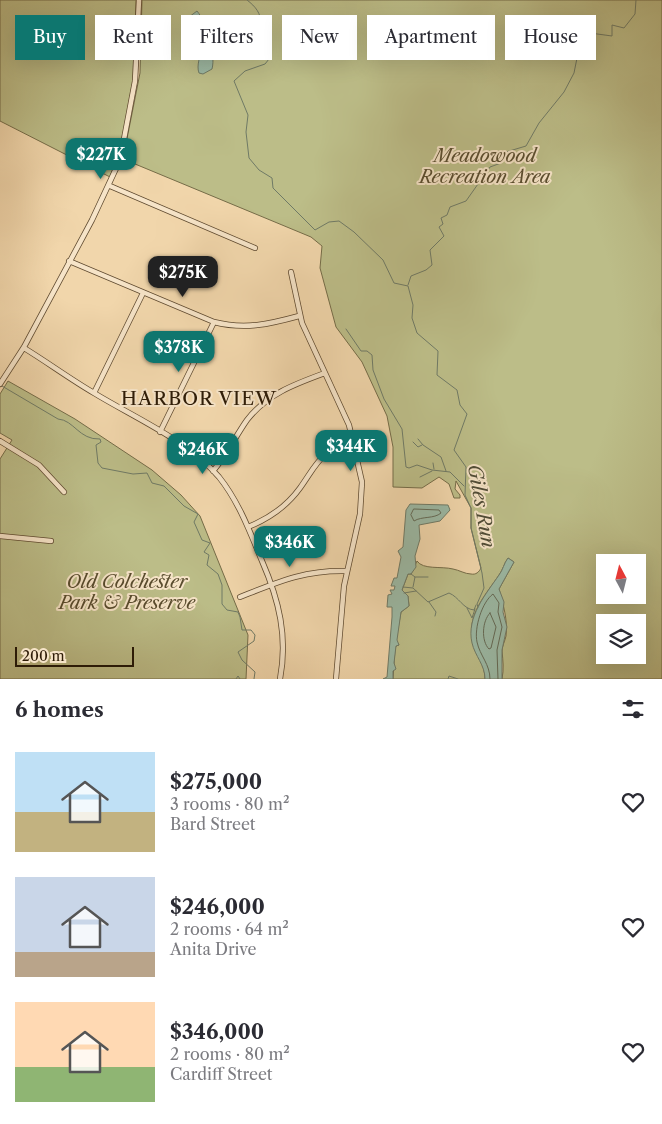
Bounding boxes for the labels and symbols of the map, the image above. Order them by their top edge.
pin: $227K [66,138,136,180]
park label: Meadowood Recreation Area [417,145,551,188]
pin: $275K [148,256,218,298]
pin: $378K [144,330,214,373]
district label: HARBOR VIEW [121,387,277,410]
pin: $344K [316,430,386,472]
pin: $246K [168,432,238,475]
water label: Giles Run [463,462,500,550]
pin: $346K [255,526,325,568]
north arrow [596,554,646,604]
park label: Old Colchester Park & Preserve [57,571,196,614]
scale bar [15,644,134,667]

